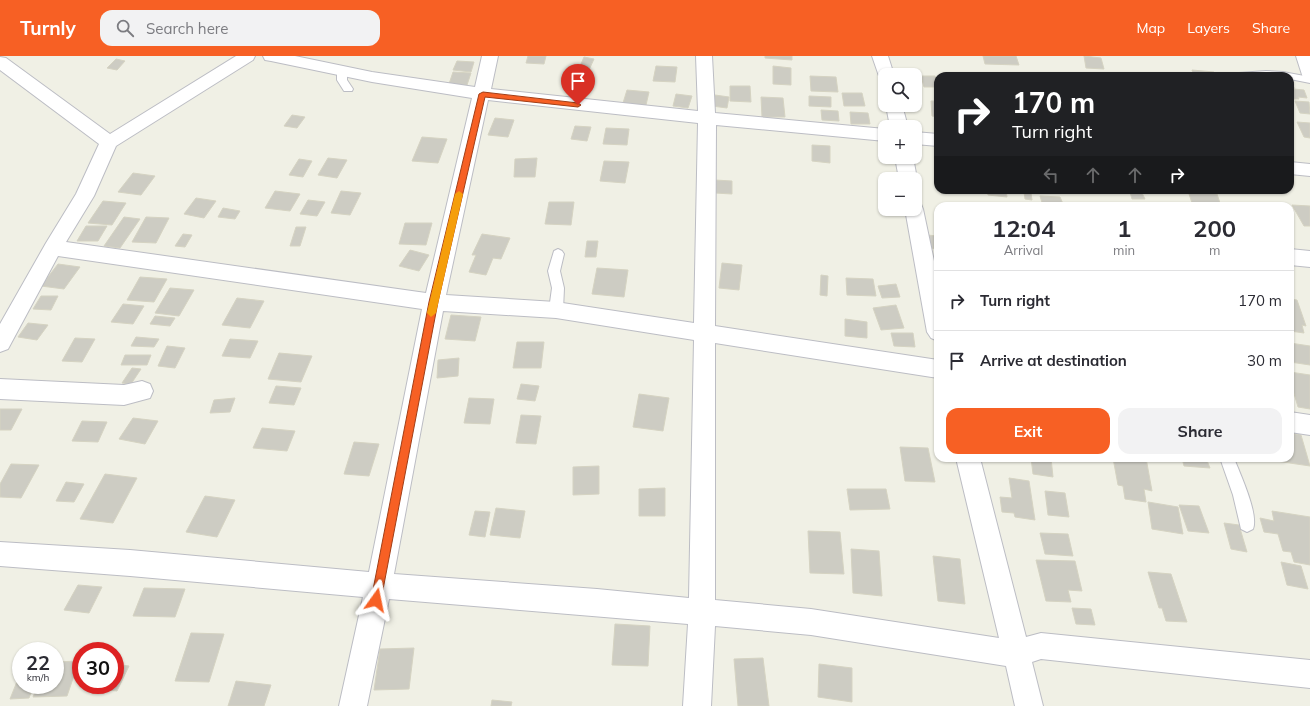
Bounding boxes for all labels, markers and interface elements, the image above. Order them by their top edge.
search box [100,10,380,46]
text: Turnly [20,16,76,40]
icon: search [114,17,136,39]
text: Search here [146,19,228,38]
text: Map [1136,19,1165,37]
text: Layers [1187,19,1230,37]
text: Share [1252,19,1290,37]
pin [561,64,595,105]
map controls [878,68,922,216]
button: search [878,68,922,112]
icon: arrive [567,70,589,92]
text: 170 m [1012,85,1095,120]
icon: right [946,88,998,140]
button: + [878,120,922,164]
text: Turn right [1012,120,1092,143]
icon: left [1040,164,1062,186]
icon: ahead [1082,164,1104,186]
icon: ahead [1124,164,1146,186]
icon: right [1166,164,1188,186]
button: − [878,172,922,216]
text: 12:04 [992,213,1055,243]
text: 1 [1117,213,1131,243]
text: 200 [1193,213,1236,243]
text: Arrival [1004,242,1043,258]
text: min [1113,242,1135,258]
text: m [1209,242,1220,258]
icon: right [946,290,968,312]
text: Turn right [980,291,1050,310]
text: 170 m [1238,291,1282,310]
icon: arrive [946,350,968,372]
text: Arrive at destination [980,351,1127,370]
text: 30 m [1247,351,1282,370]
button: Exit [946,408,1110,454]
button: Share [1118,408,1282,454]
position arrow [355,579,397,621]
speed limit sign: 30 [72,642,124,694]
text: 22 [26,650,50,675]
text: km/h [27,671,49,684]

